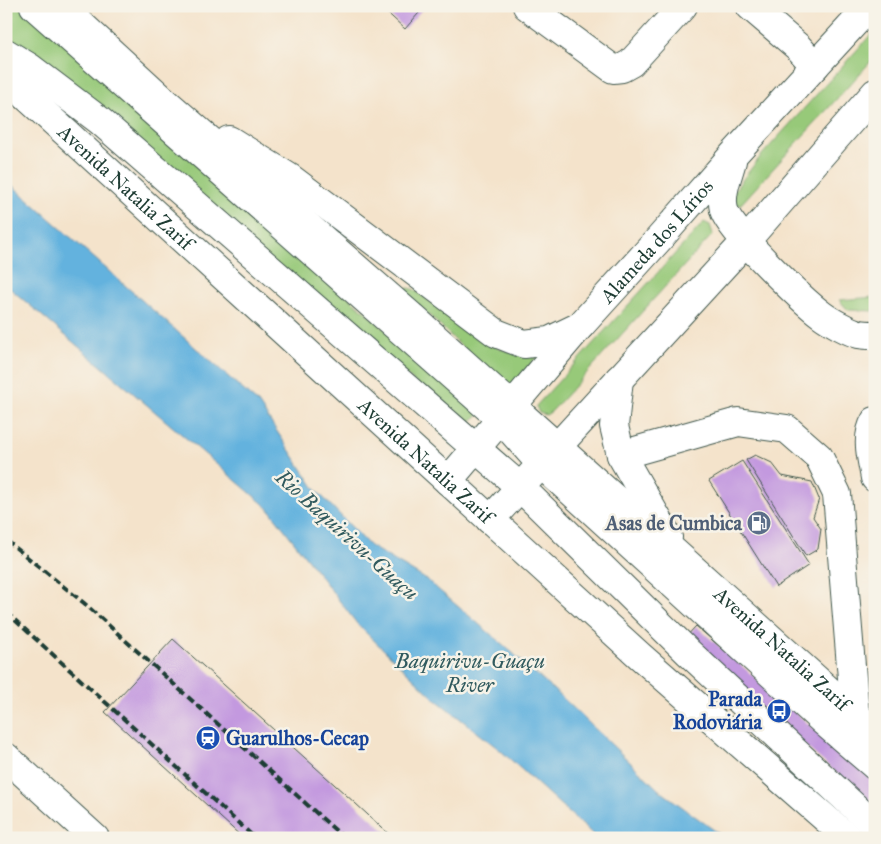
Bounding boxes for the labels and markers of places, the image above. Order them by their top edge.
fuel station icon: Asas de Cumbica [746,510,772,536]
place label: Asas de Cumbica [604,511,743,535]
place label: Parada Rodoviária [673,687,763,734]
bus stop icon: Parada Rodoviária [766,698,792,724]
station icon: Guarulhos-Cecap [195,725,221,751]
place label: Guarulhos-Cecap [226,726,369,751]

